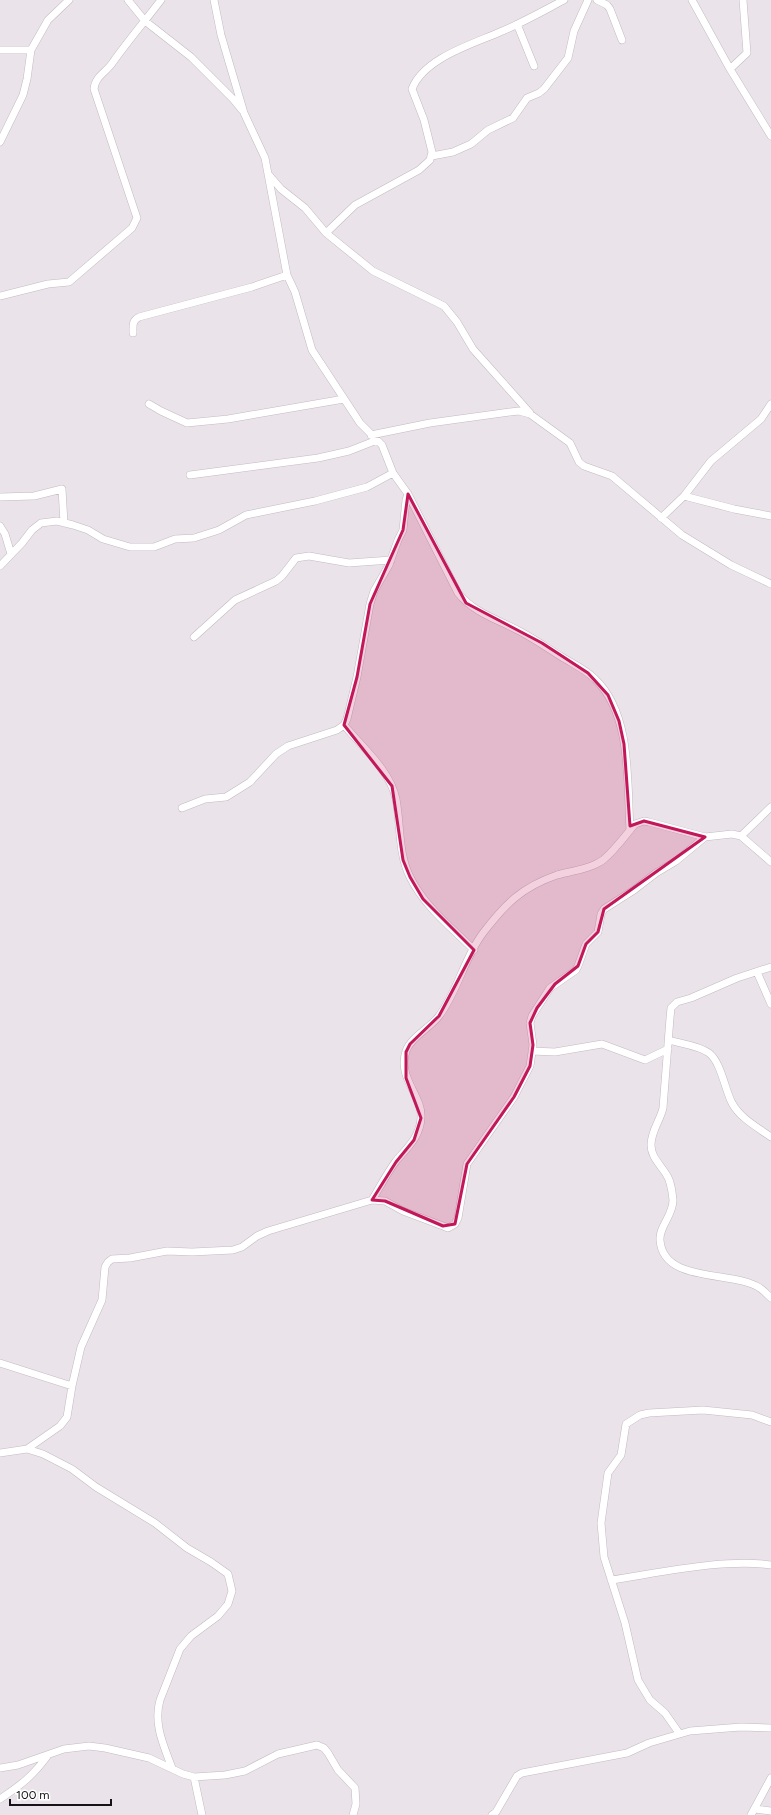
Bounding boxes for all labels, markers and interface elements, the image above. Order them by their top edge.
scale bar [10,1781,111,1807]
text: 100 m [16,1788,50,1802]

